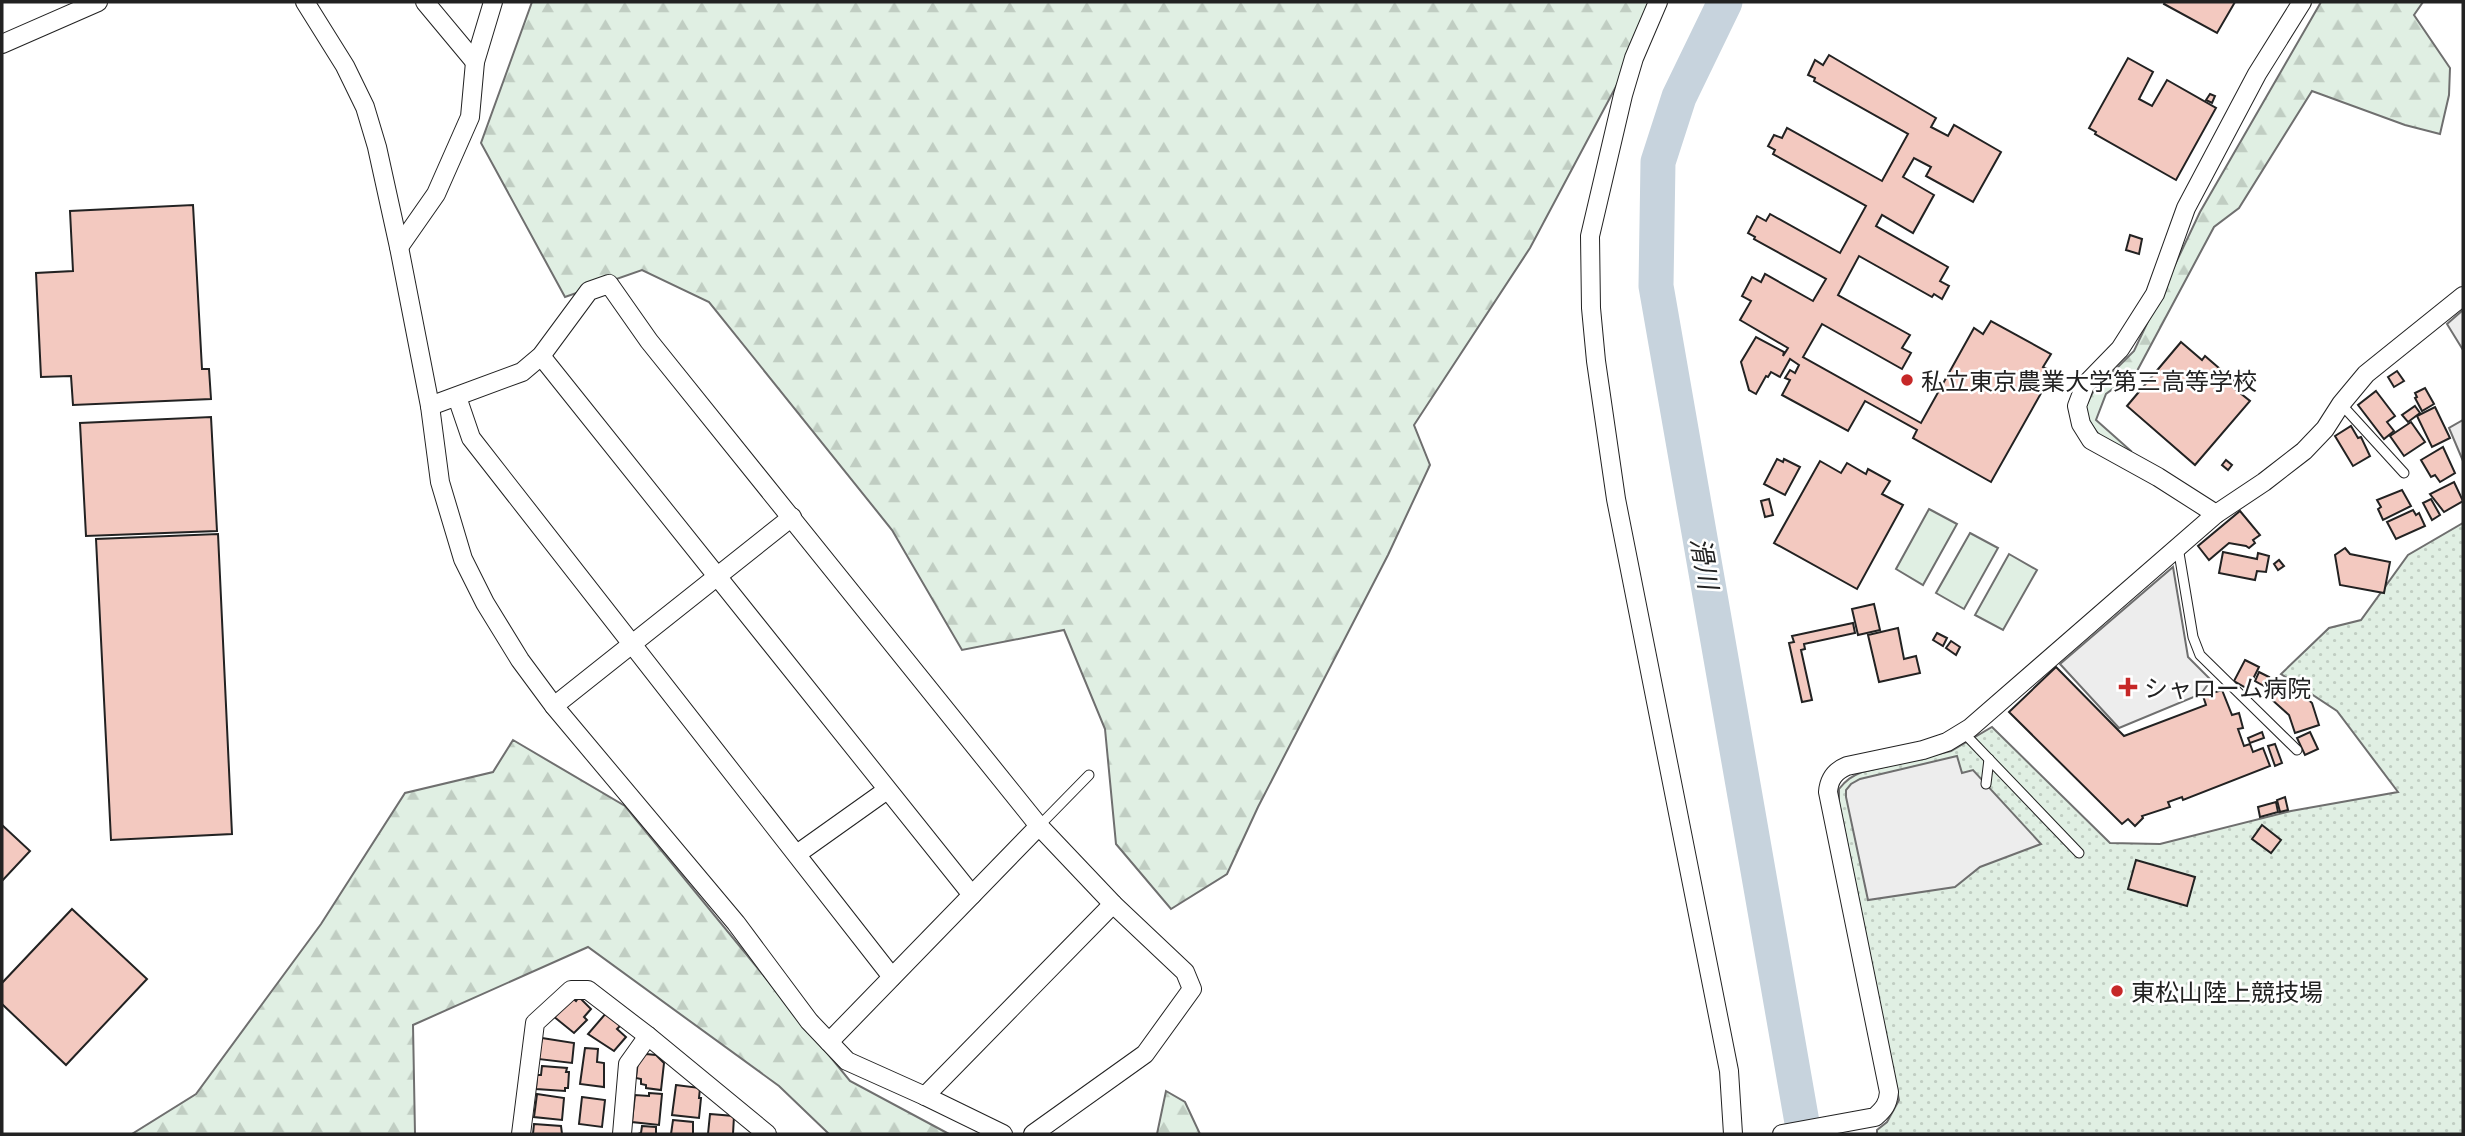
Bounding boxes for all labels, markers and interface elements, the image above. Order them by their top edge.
place label: 私立東京農業大学第三高等学校 [1921,366,2257,395]
marker: 私立東京農業大学第三高等学校 [1899,372,1915,388]
water label: 滑川 [1685,535,1726,594]
place label: シャローム病院 [2144,673,2311,702]
marker: シャローム病院 [2118,677,2138,697]
place label: 東松山陸上競技場 [2131,977,2323,1006]
marker: 東松山陸上競技場 [2109,983,2125,999]

